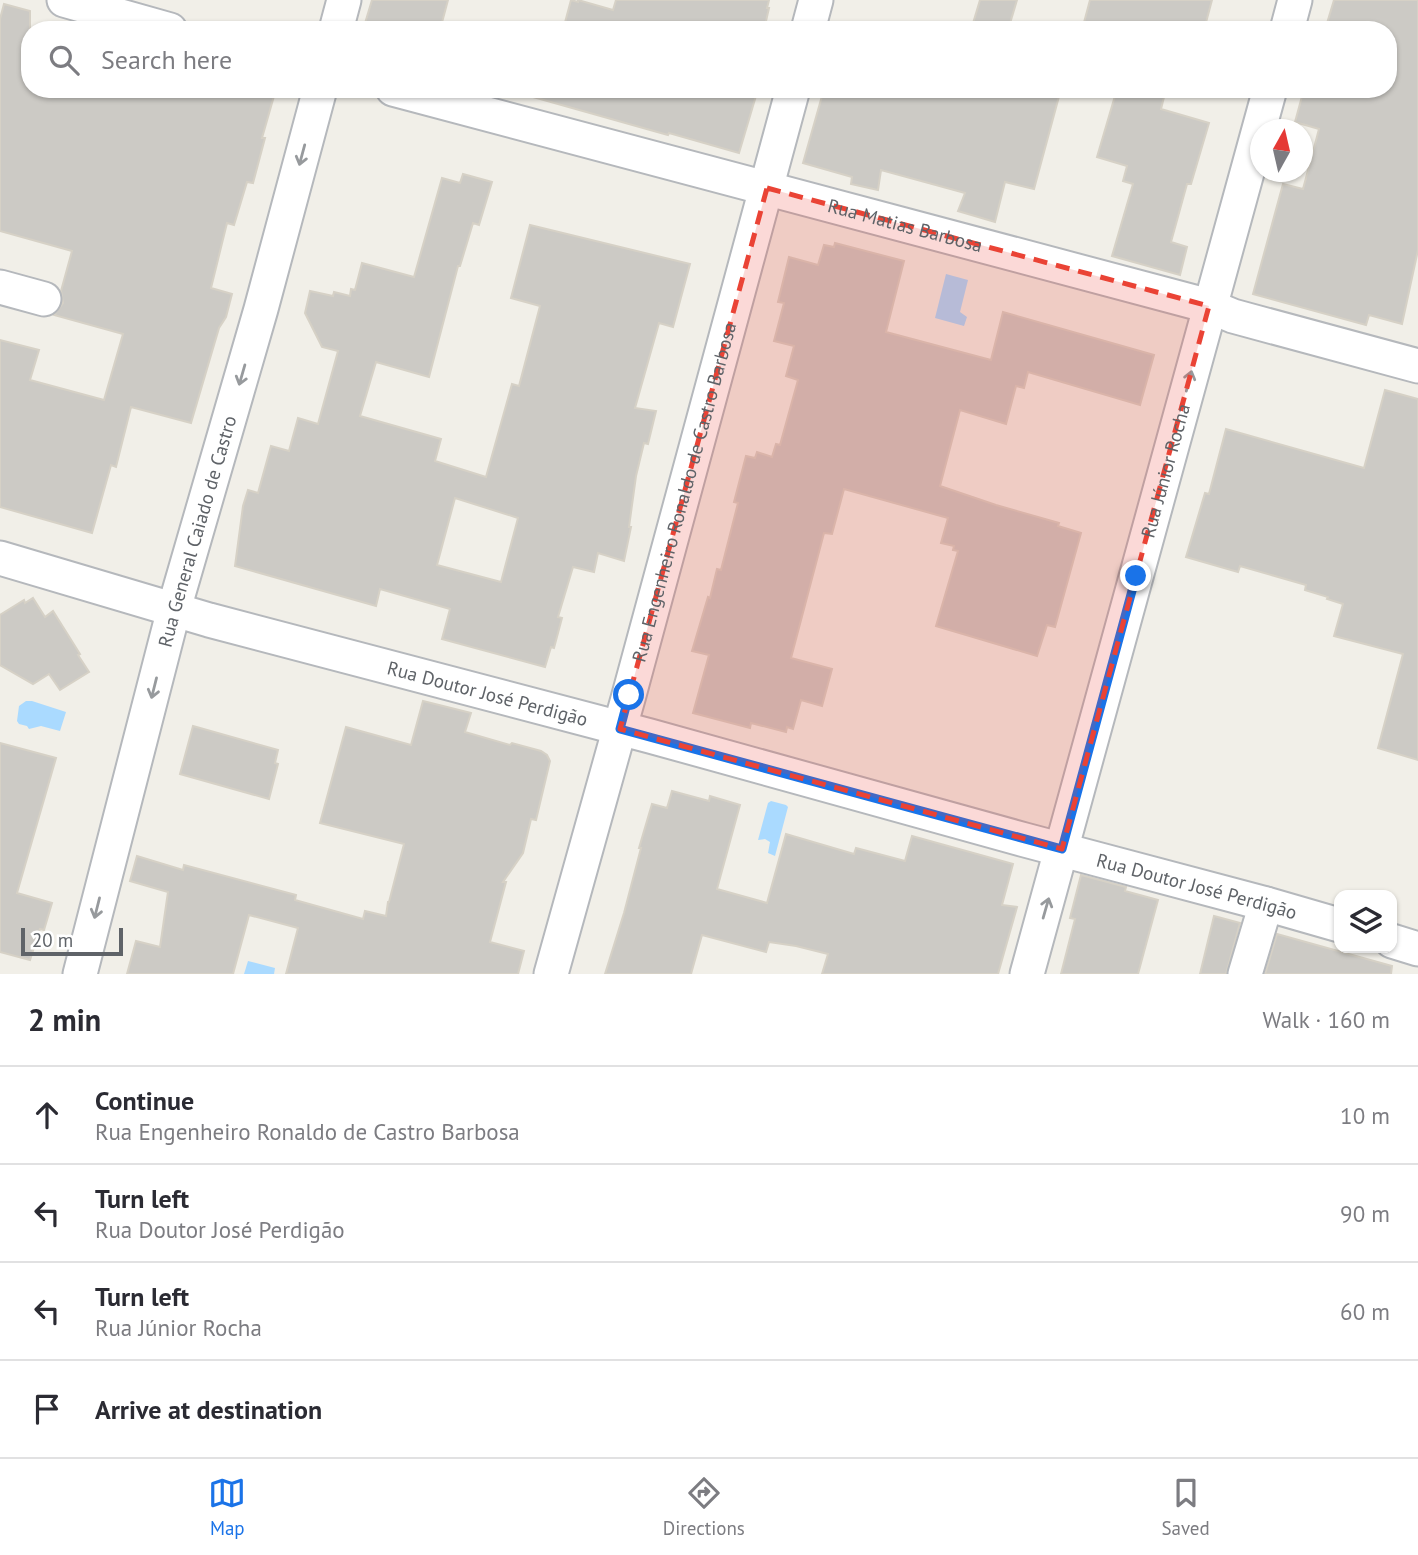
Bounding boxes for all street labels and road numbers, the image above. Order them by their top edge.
street label: Rua Matias Barbosa [825,193,985,257]
street label: Rua Engenheiro Ronaldo de Castro Barbosa [626,319,741,665]
street label: Rua Júnior Rocha [1135,401,1195,540]
street label: Rua General Caiado de Castro [153,413,242,650]
street label: Rua Doutor José Perdigão [385,655,590,731]
street label: Rua Doutor José Perdigão [1094,848,1300,924]

